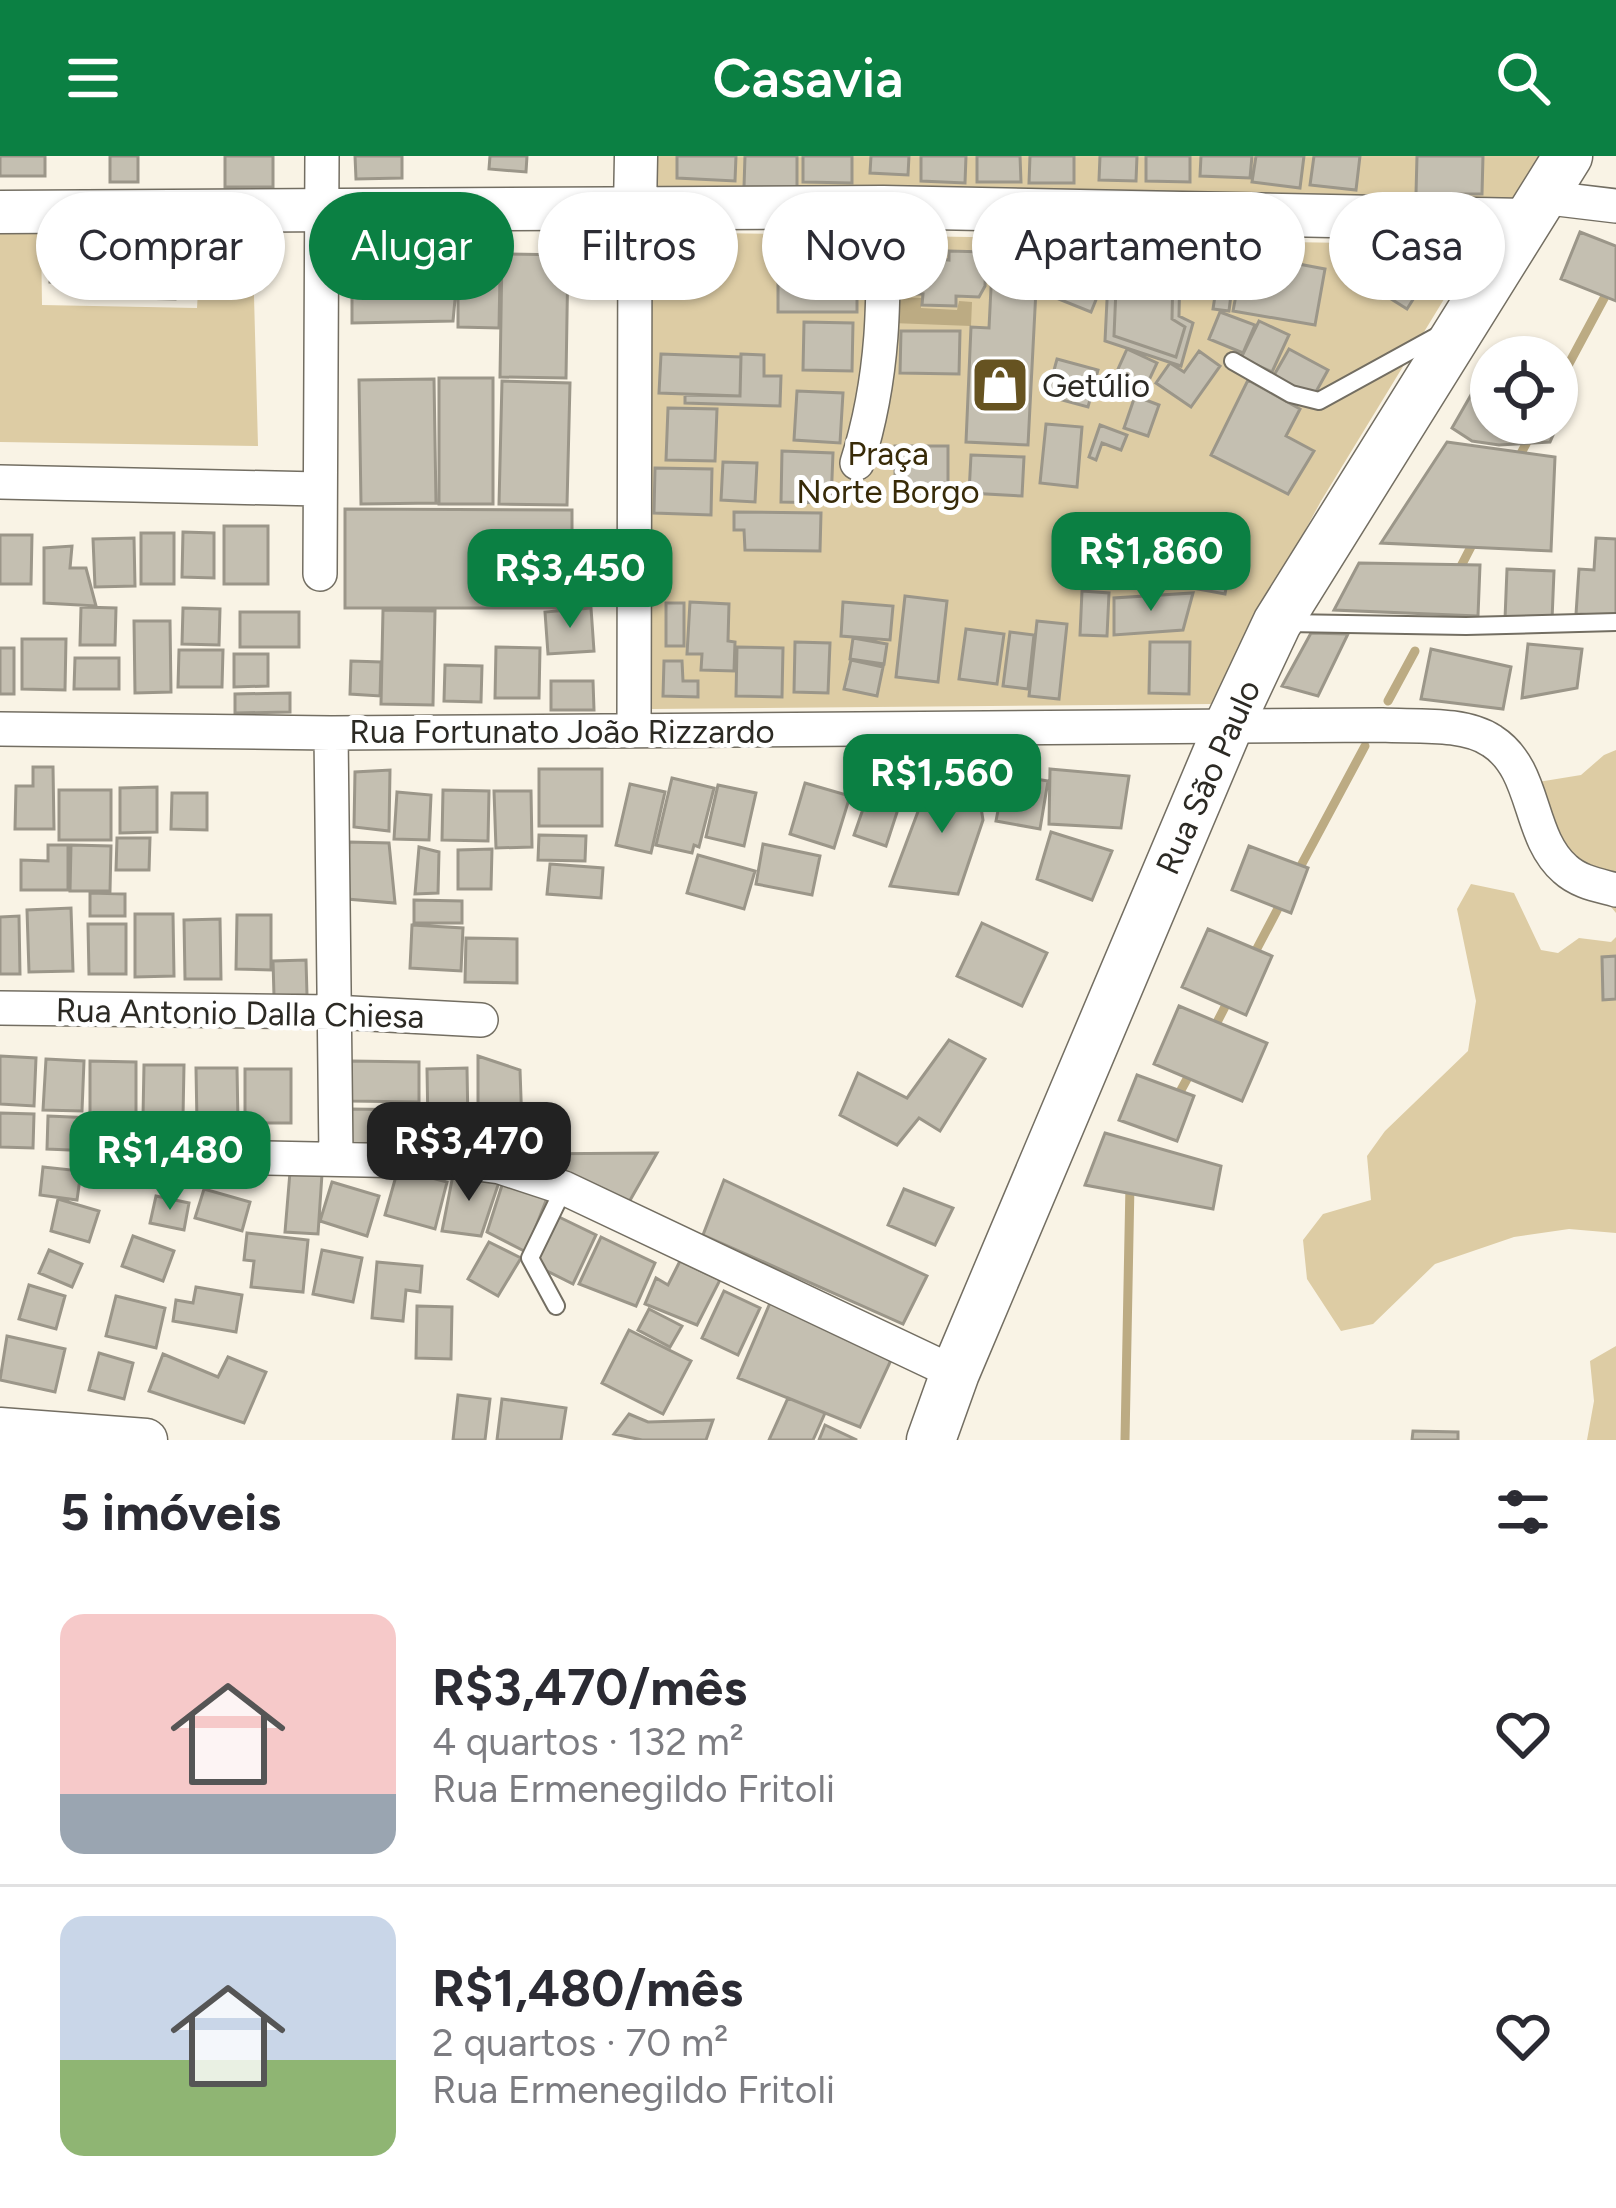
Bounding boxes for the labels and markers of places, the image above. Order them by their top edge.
shop icon: Getúlio [969,354,1031,416]
place label: Getúlio [1042,366,1150,405]
pin: R$1,860 [1040,512,1262,614]
pin: R$3,450 [459,529,681,631]
pin: R$1,560 [831,734,1053,836]
pin: R$3,470 [358,1102,580,1204]
pin: R$1,480 [59,1111,281,1213]

